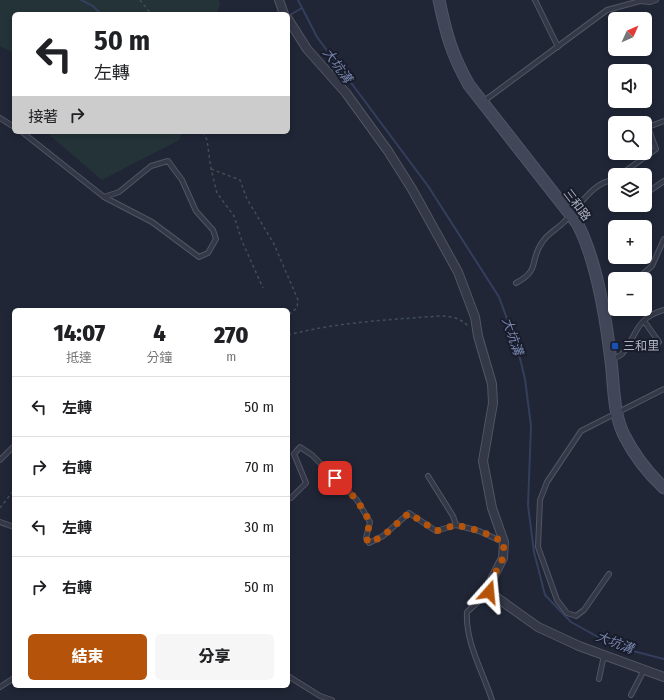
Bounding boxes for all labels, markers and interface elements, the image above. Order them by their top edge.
north arrow [608,12,652,56]
map controls [608,12,652,316]
text: 50 m [94,24,150,57]
icon: left [28,28,80,80]
water label: 大坑溝 [320,45,356,87]
text: 左轉 [94,62,130,84]
button: sound [608,64,652,108]
icon: right [66,104,88,126]
text: 接著 [28,108,58,126]
button: search [608,116,652,160]
button: layers [608,168,652,212]
street label: 三和路 [561,186,593,224]
button: + [608,220,652,264]
button: − [608,272,652,316]
water label: 大坑溝 [499,315,527,359]
text: 14:07 [53,319,105,347]
text: 4 [153,319,166,347]
text: 270 [214,321,249,349]
place label: 三和里 [623,339,659,353]
marker: 三和里 [610,341,620,351]
text: m [226,349,236,364]
text: 抵達 [66,350,92,365]
text: 分鐘 [147,350,173,365]
icon: left [28,396,50,418]
text: 50 m [244,398,274,416]
text: 左轉 [62,399,92,417]
icon: right [28,456,50,478]
text: 70 m [245,458,274,476]
text: 右轉 [62,459,92,477]
pin [318,461,352,495]
icon: arrive [324,467,346,489]
icon: left [28,516,50,538]
text: 30 m [244,518,274,536]
text: 左轉 [62,519,92,537]
position arrow [468,571,510,613]
icon: right [28,576,50,598]
text: 50 m [244,578,274,596]
text: 右轉 [62,579,92,597]
water label: 大坑溝 [594,628,638,657]
button: 結束 [28,634,147,680]
button: 分享 [155,634,274,680]

